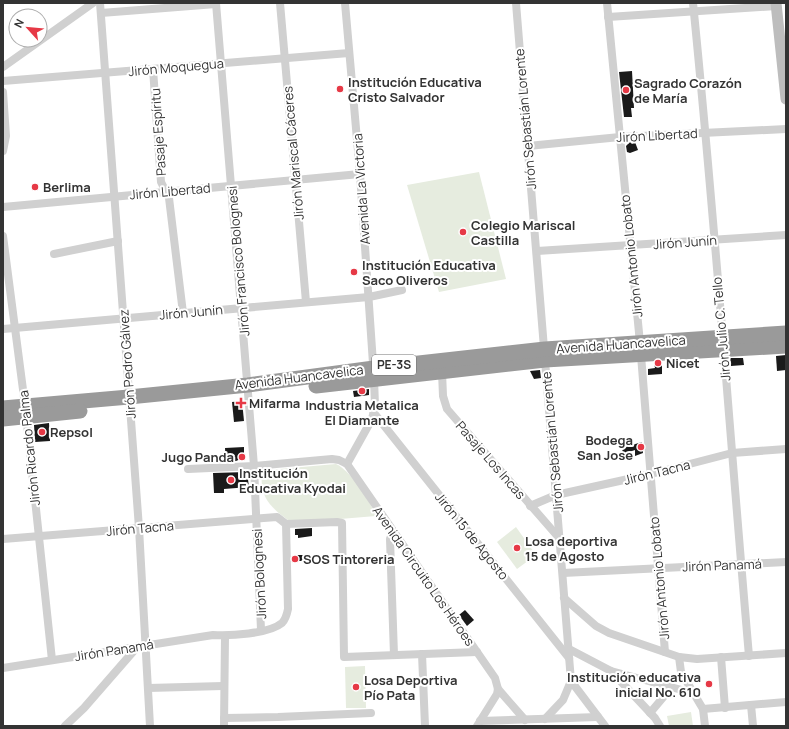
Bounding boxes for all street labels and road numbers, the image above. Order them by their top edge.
street label: Jirón Sebastián Lorente [510,47,540,190]
street label: Jirón Moquegua [127,54,225,80]
street label: Jirón Mariscal Cáceres [278,85,308,221]
street label: Pasaje Espíritu [146,88,170,176]
street label: Jirón Libertad [616,124,698,146]
street label: Avenida La Victoria [348,133,374,245]
street label: Jirón Libertad [129,178,211,204]
street label: Jirón Francisco Bolognesi [222,185,254,337]
street label: Jirón Antonio Lobato [616,194,646,318]
street label: Jirón Junín [653,231,717,253]
street label: Jirón Julio C. Tello [707,276,735,382]
street label: Jirón Junín [158,300,224,324]
street label: Jirón Pedro Gálvez [114,308,140,419]
street label: Avenida Huancavelica [556,330,686,358]
road number: PE-3S [372,355,416,375]
street label: Avenida Huancavelica [233,360,365,394]
street label: Jirón Sebastián Lorente [537,370,567,513]
street label: Jirón Ricardo Palma [14,389,44,507]
street label: Pasaje Los Incas [452,417,530,503]
street label: Jirón Tacna [622,455,692,489]
street label: Jirón 15 de Agosto [431,488,513,584]
street label: Avenida Circuito Los Héroes [369,503,479,650]
street label: Jirón Tacna [105,516,175,540]
street label: Jirón Antonio Lobato [645,516,673,640]
street label: Jirón Bolognesi [248,528,270,620]
street label: Jirón Panamá [682,555,762,575]
street label: Jirón Panamá [73,635,155,665]

